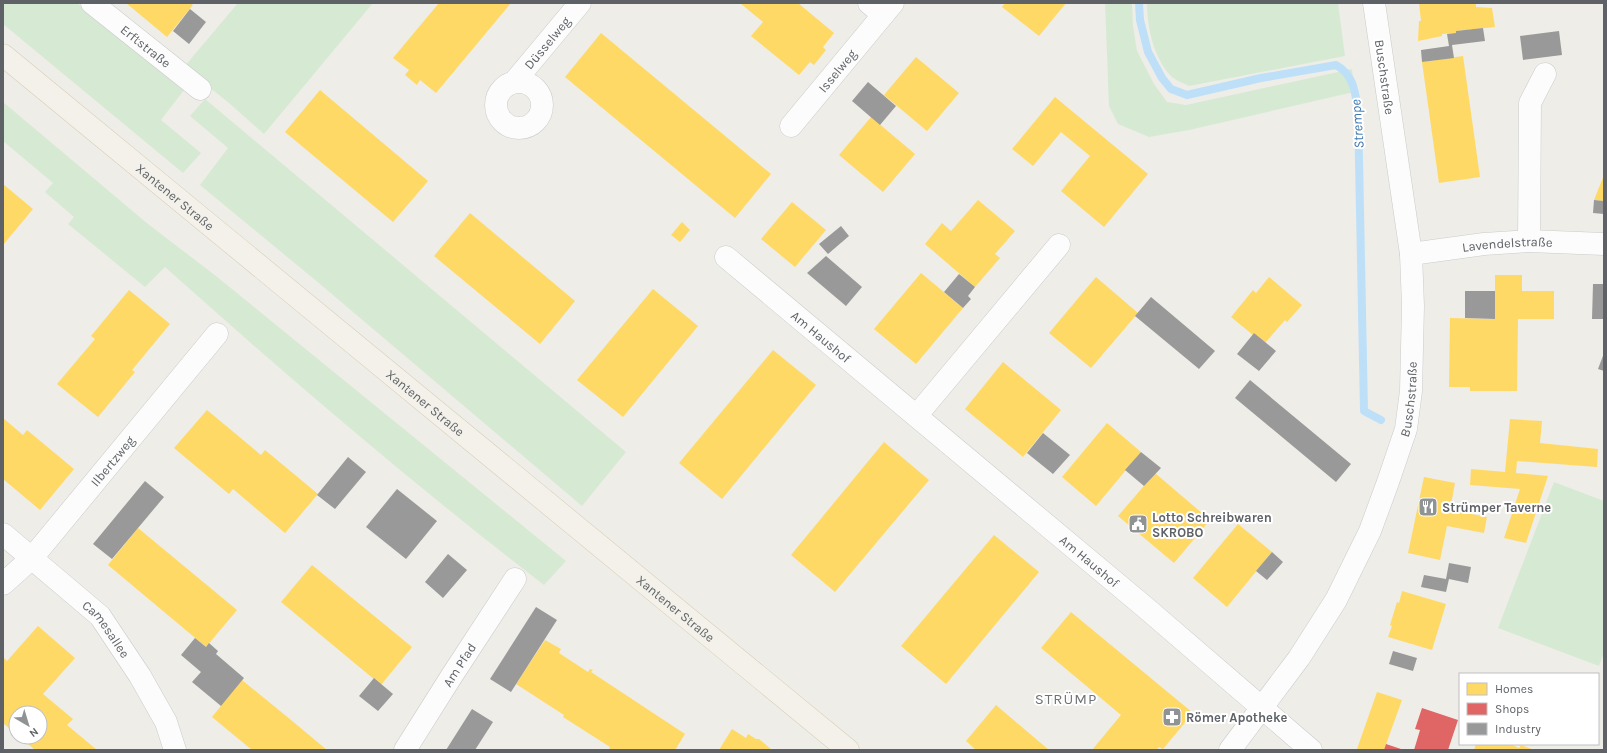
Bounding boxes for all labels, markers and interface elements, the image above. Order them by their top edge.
street label: Düsselweg [521,13,574,72]
street label: Erftstraße [118,22,174,71]
street label: Buschstraße [1372,39,1397,116]
street label: Isselweg [815,46,860,95]
water label: Strempe [1347,98,1368,149]
street label: Xantener Straße [133,161,217,234]
street label: Lavendelstraße [1461,234,1553,255]
street label: Am Haushof [788,308,854,366]
street label: Buschstraße [1397,361,1420,439]
street label: Xantener Straße [383,366,467,440]
street label: Ilbertzweg [87,432,138,489]
restaurant icon: Strümper Taverne [1417,496,1439,518]
place label: Strümper Taverne [1442,500,1551,515]
place label: Lotto Schreibwaren SKROBO [1152,510,1272,540]
public building icon: Lotto Schreibwaren SKROBO [1127,513,1149,535]
street label: Am Haushof [1057,532,1123,591]
street label: Xantener Straße [633,572,718,645]
street label: Camesallee [79,598,133,661]
street label: Am Pfad [440,640,479,690]
legend [1459,673,1599,745]
text: Homes [1495,682,1533,696]
district label: STRÜMP [1035,690,1097,708]
text: Shops [1495,702,1529,716]
north arrow [8,705,48,745]
pharmacy icon: Römer Apotheke [1161,706,1183,728]
place label: Römer Apotheke [1186,710,1288,725]
text: Industry [1495,722,1541,736]
text: N [27,725,41,740]

